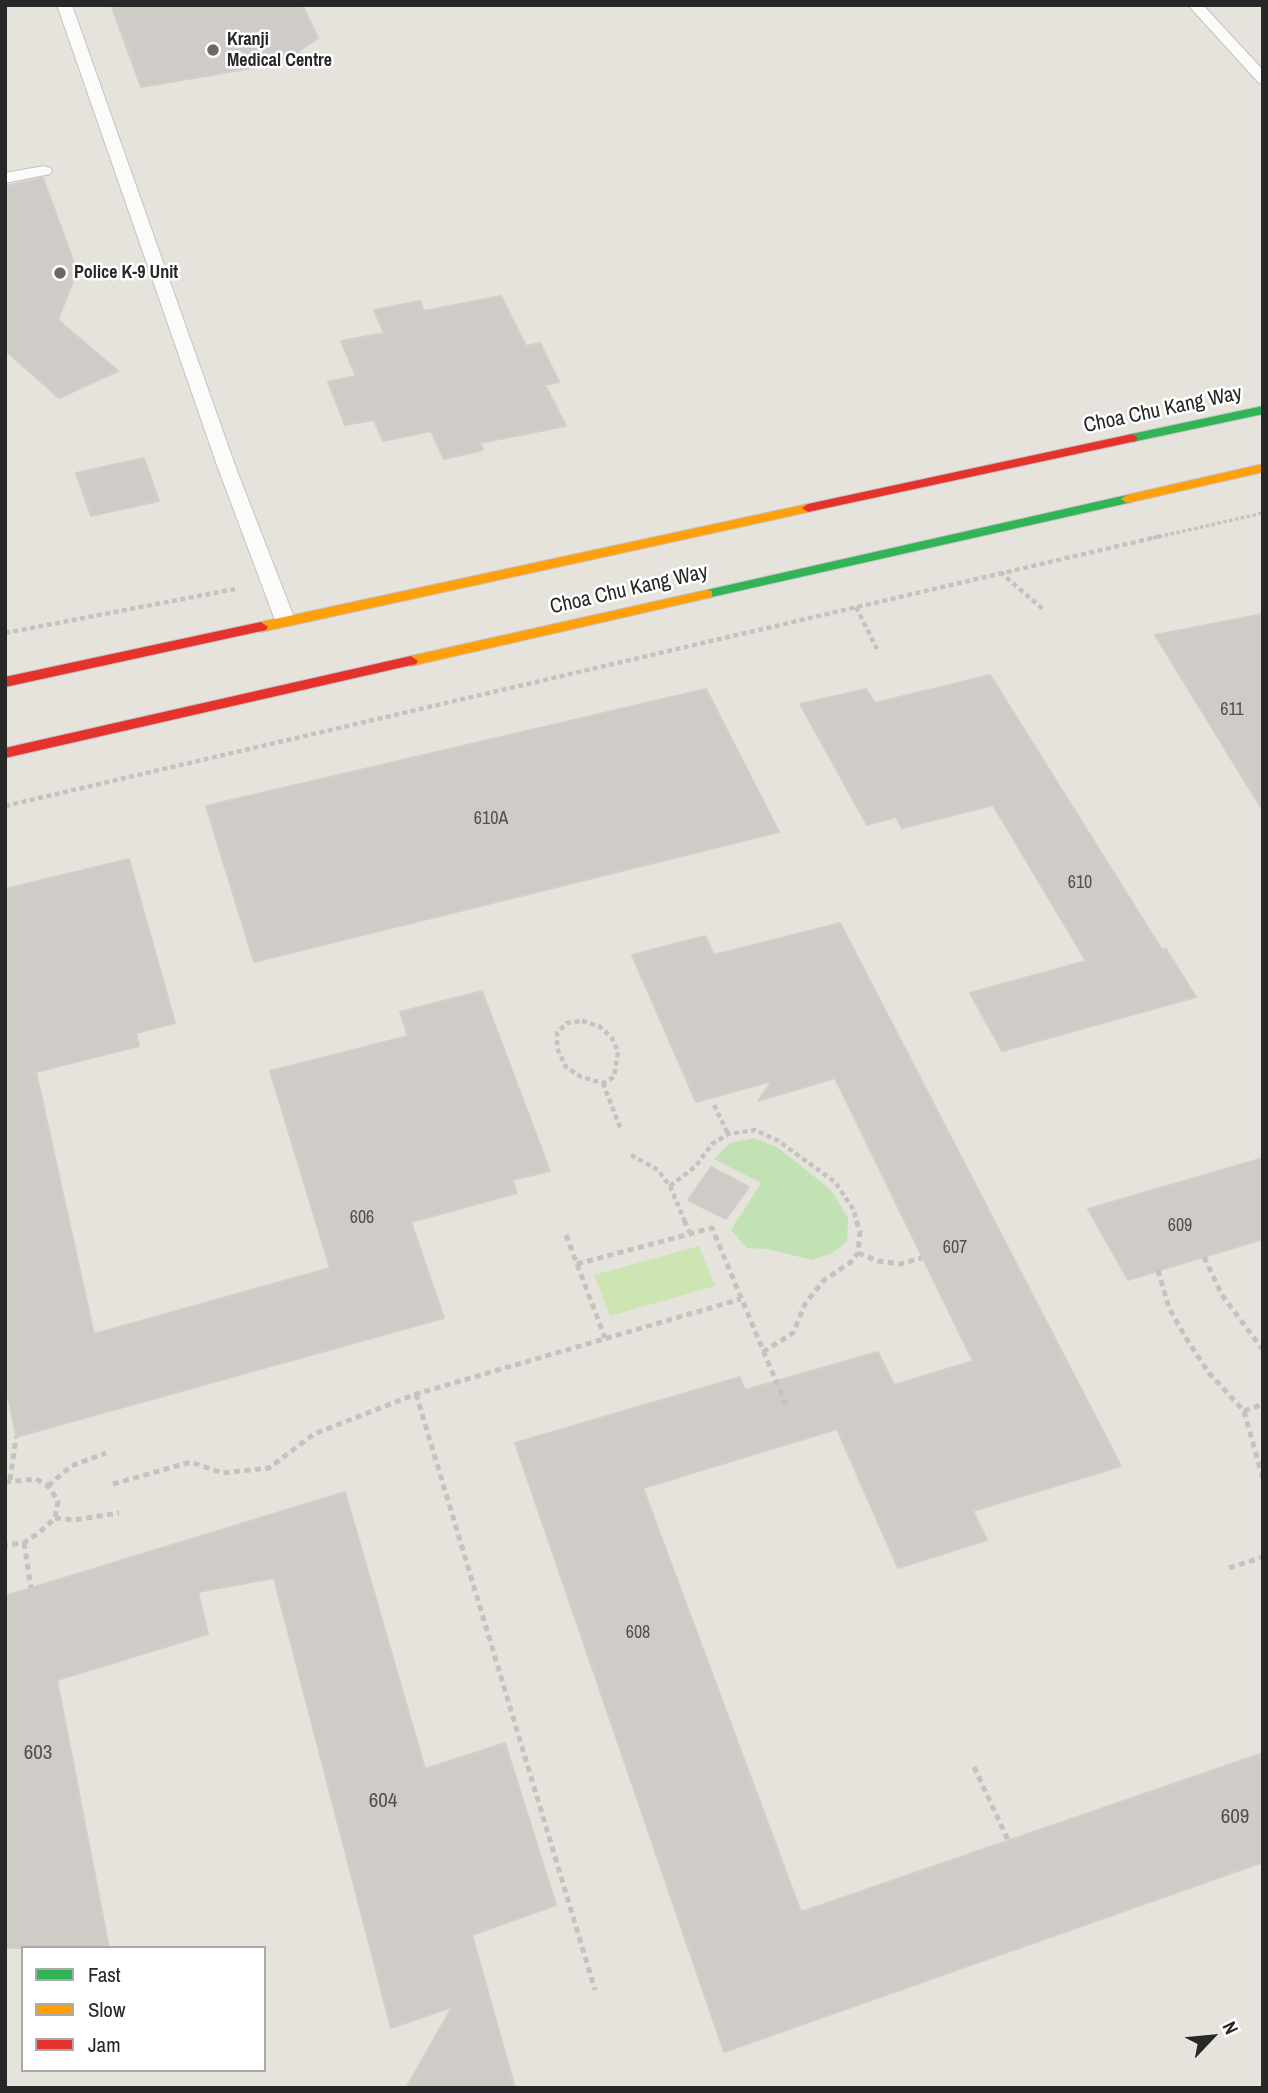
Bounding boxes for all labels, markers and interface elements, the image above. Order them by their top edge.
place label: Kranji Medical Centre [227,29,332,72]
marker: Kranji Medical Centre [205,42,221,58]
place label: Police K-9 Unit [74,262,178,284]
marker: Police K-9 Unit [52,265,68,281]
street label: Choa Chu Kang Way [1082,381,1244,439]
street label: Choa Chu Kang Way [548,560,710,620]
house number: 611 [1220,699,1244,721]
house number: 610A [474,808,508,830]
house number: 610 [1068,872,1092,894]
house number: 606 [350,1207,374,1229]
house number: 609 [1168,1215,1192,1237]
house number: 607 [943,1237,967,1259]
house number: 608 [626,1622,650,1644]
house number: 603 [24,1740,52,1766]
house number: 604 [369,1788,397,1814]
house number: 609 [1221,1804,1249,1830]
legend [21,1946,266,2072]
text: Fast [88,1960,121,1989]
text: Slow [88,1995,125,2024]
north arrow [1177,2002,1247,2072]
text: N [1217,2017,1245,2039]
text: Jam [88,2030,121,2059]

